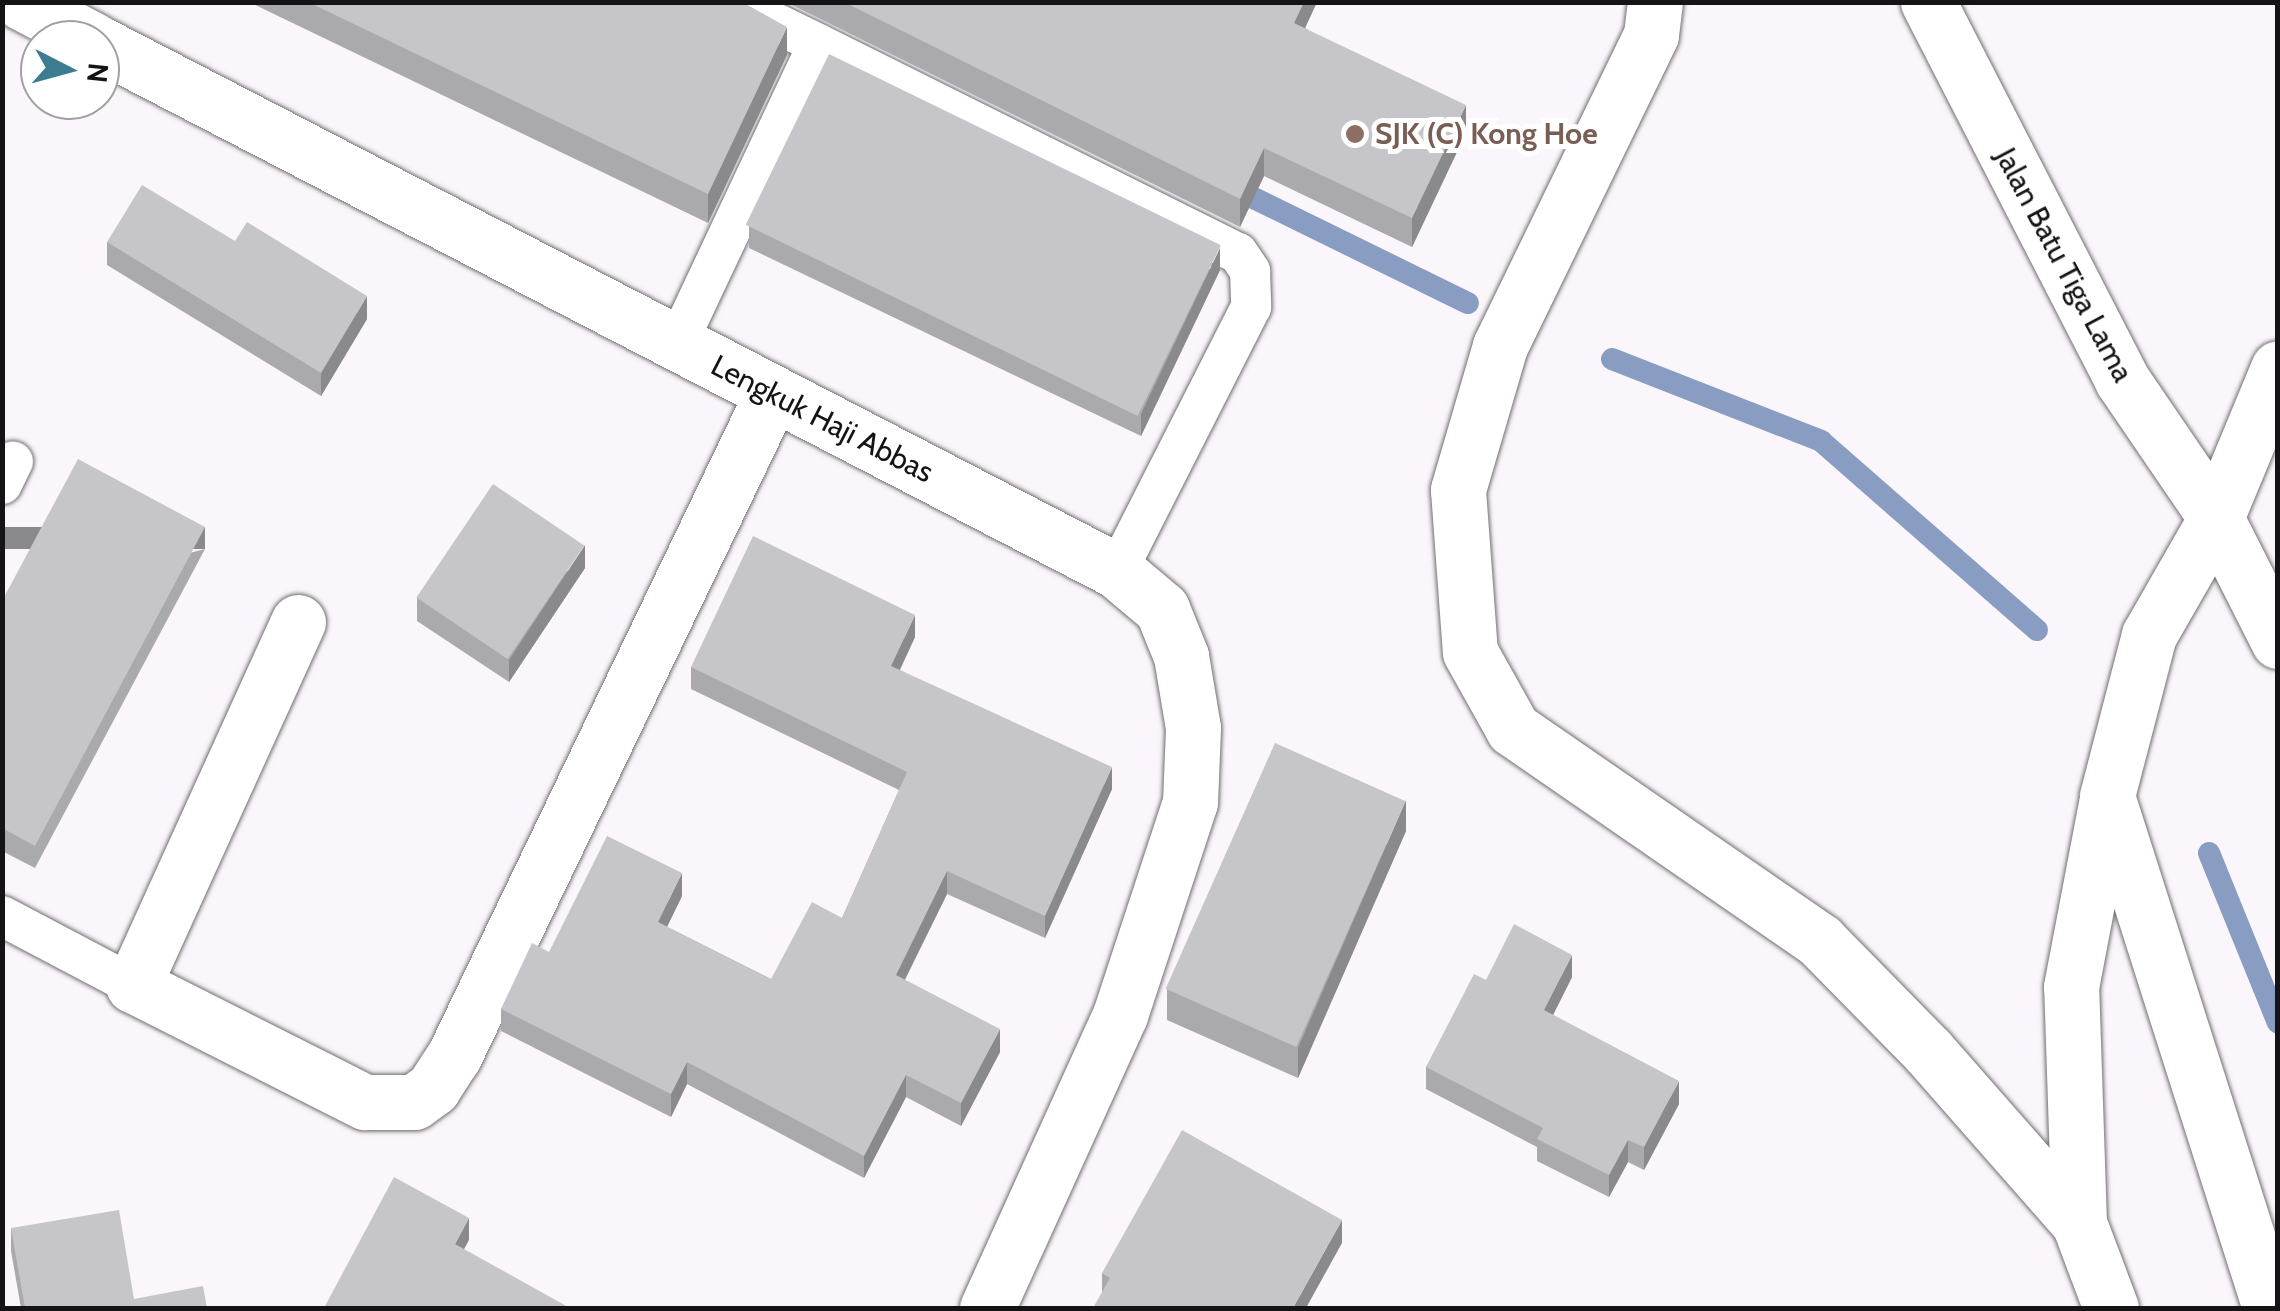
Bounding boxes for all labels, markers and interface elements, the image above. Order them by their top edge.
north arrow [20,20,120,120]
text: N [80,61,116,85]
place label: SJK (C) Kong Hoe [1375,116,1598,152]
marker: SJK (C) Kong Hoe [1344,123,1366,145]
street label: Jalan Batu Tiga Lama [1987,142,2141,388]
street label: Lengkuk Haji Abbas [705,347,939,491]

